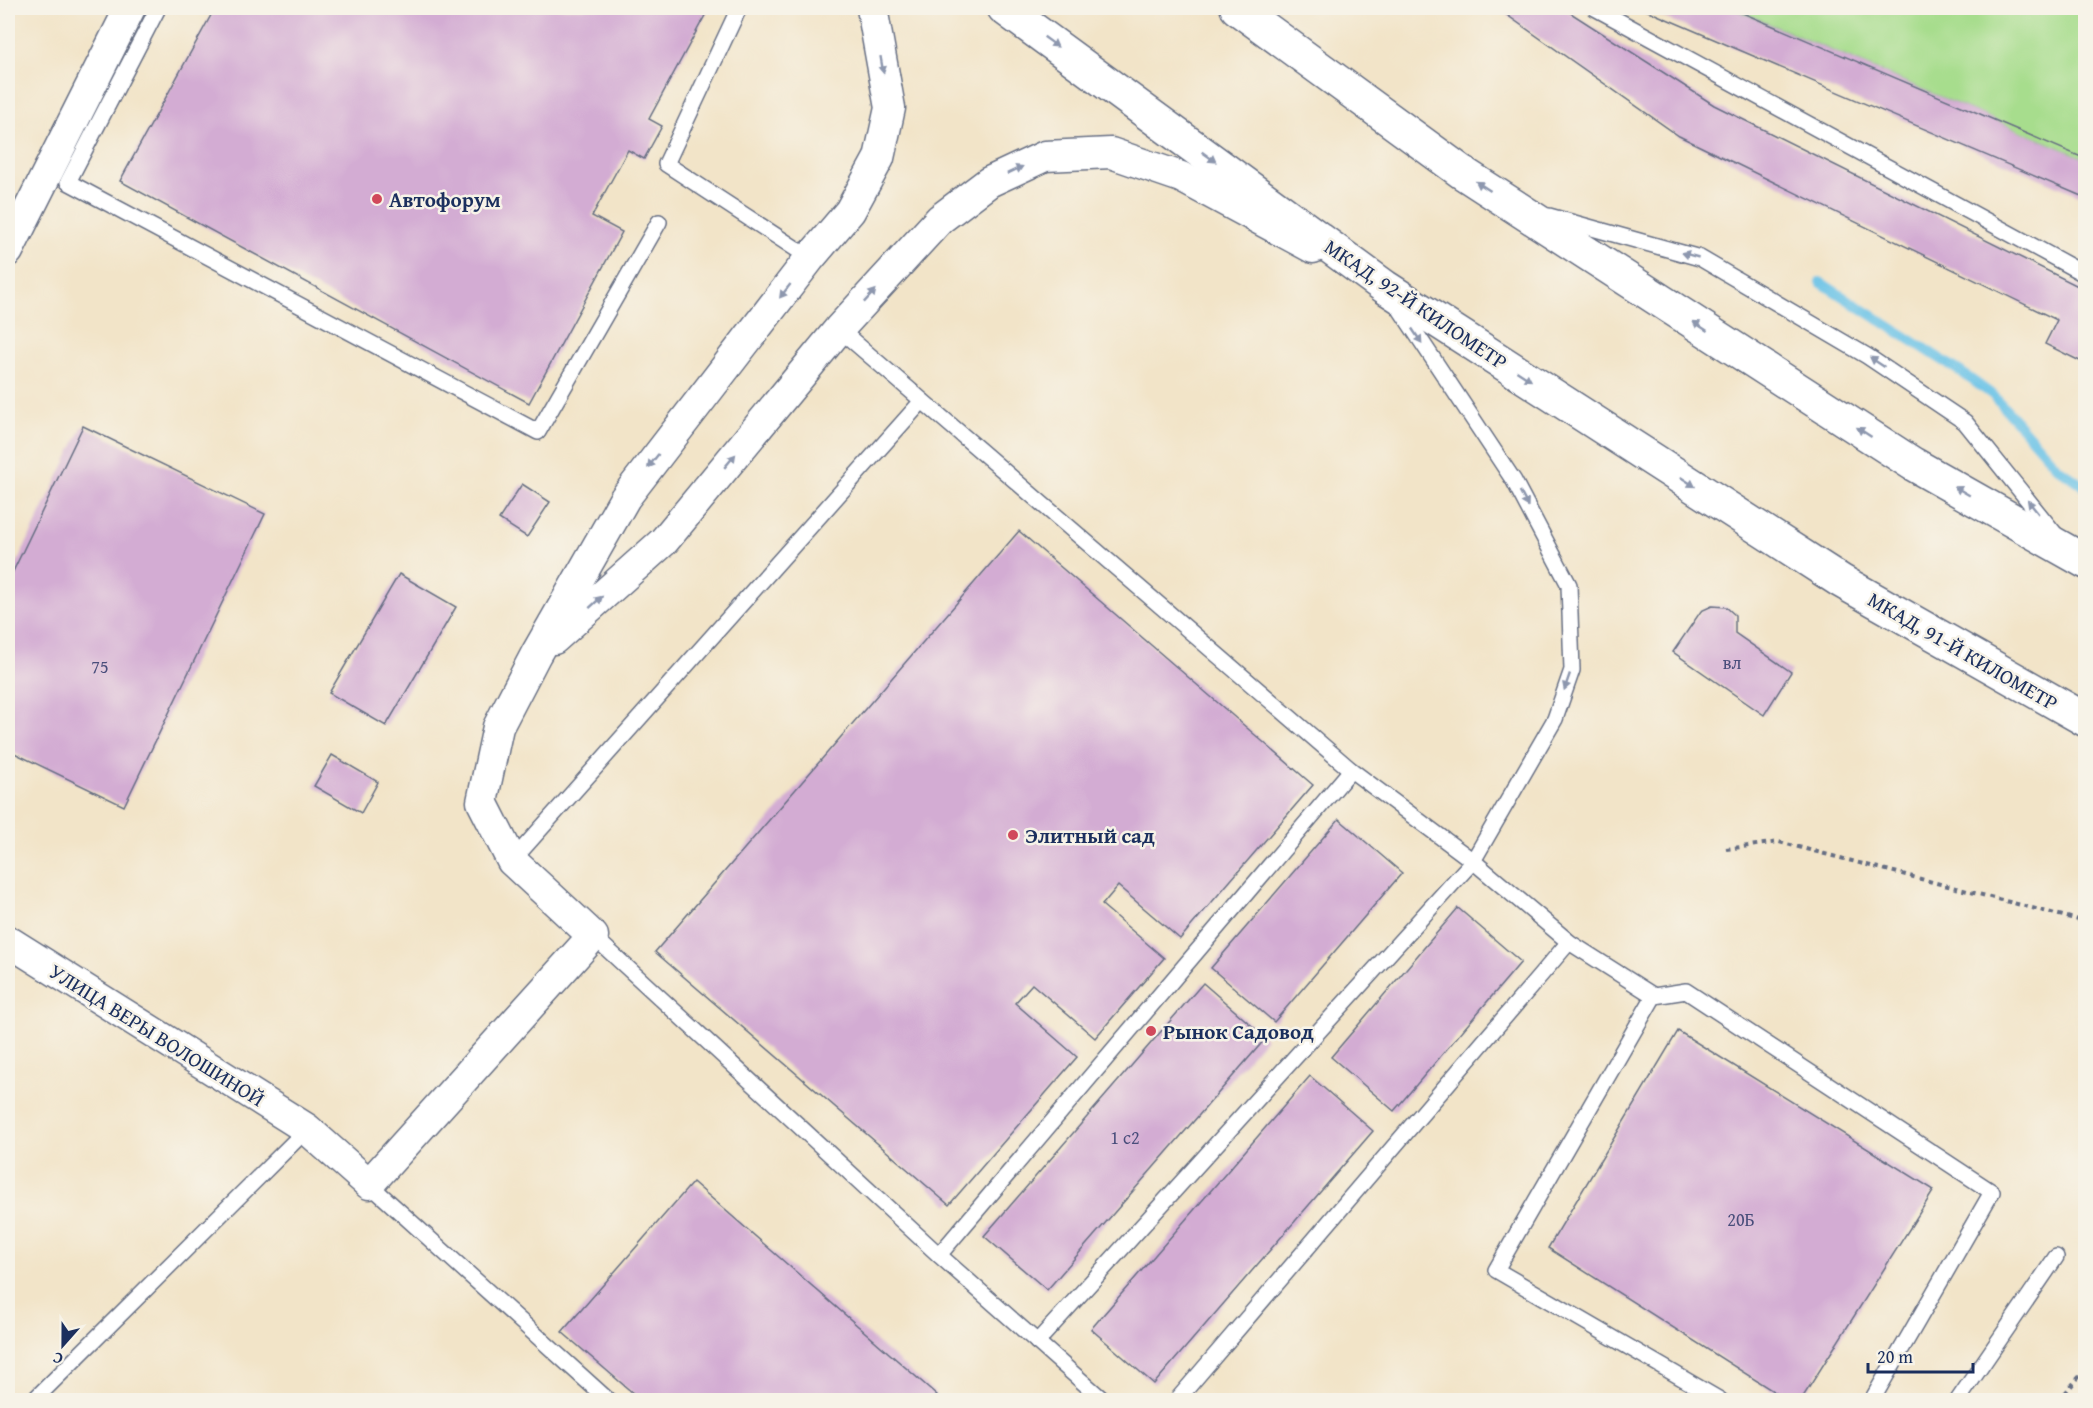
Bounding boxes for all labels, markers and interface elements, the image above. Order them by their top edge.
one-way arrow [1043,36,1059,48]
one-way arrow [878,56,887,75]
one-way arrow [1201,151,1216,163]
one-way arrow [1007,165,1024,174]
one-way arrow [1475,181,1492,192]
place label: Автофорум [389,184,501,215]
marker: Автофорум [370,192,384,206]
street label: МКАД, 92-Й КИЛОМЕТР [1318,231,1514,377]
one-way arrow [1680,250,1698,259]
one-way arrow [779,283,791,298]
one-way arrow [862,290,876,304]
one-way arrow [1692,321,1708,332]
one-way arrow [1412,327,1423,344]
one-way arrow [1869,356,1885,368]
one-way arrow [1516,371,1532,382]
one-way arrow [1856,427,1872,438]
one-way arrow [647,454,659,469]
one-way arrow [723,454,736,469]
one-way arrow [1680,476,1696,487]
one-way arrow [1954,486,1970,497]
one-way arrow [1518,490,1528,508]
one-way arrow [2027,499,2040,515]
street label: МКАД, 91-Й КИЛОМЕТР [1862,584,2064,718]
one-way arrow [588,596,603,609]
house number: вл [1723,649,1741,676]
house number: 75 [91,653,109,680]
one-way arrow [1562,673,1572,691]
place label: Элитный сад [1025,820,1155,851]
marker: Элитный сад [1006,828,1020,842]
street label: УЛИЦА ВЕРЫ ВОЛОШИНОЙ [43,956,271,1114]
place label: Рынок Садовод [1163,1016,1314,1047]
marker: Рынок Садовод [1144,1024,1158,1038]
house number: 1 с2 [1110,1124,1140,1151]
house number: 20Б [1727,1206,1755,1233]
north arrow [33,1315,93,1375]
scale bar [1868,1336,1973,1374]
text: 20 m [1877,1343,1913,1370]
text: С [49,1346,66,1372]

